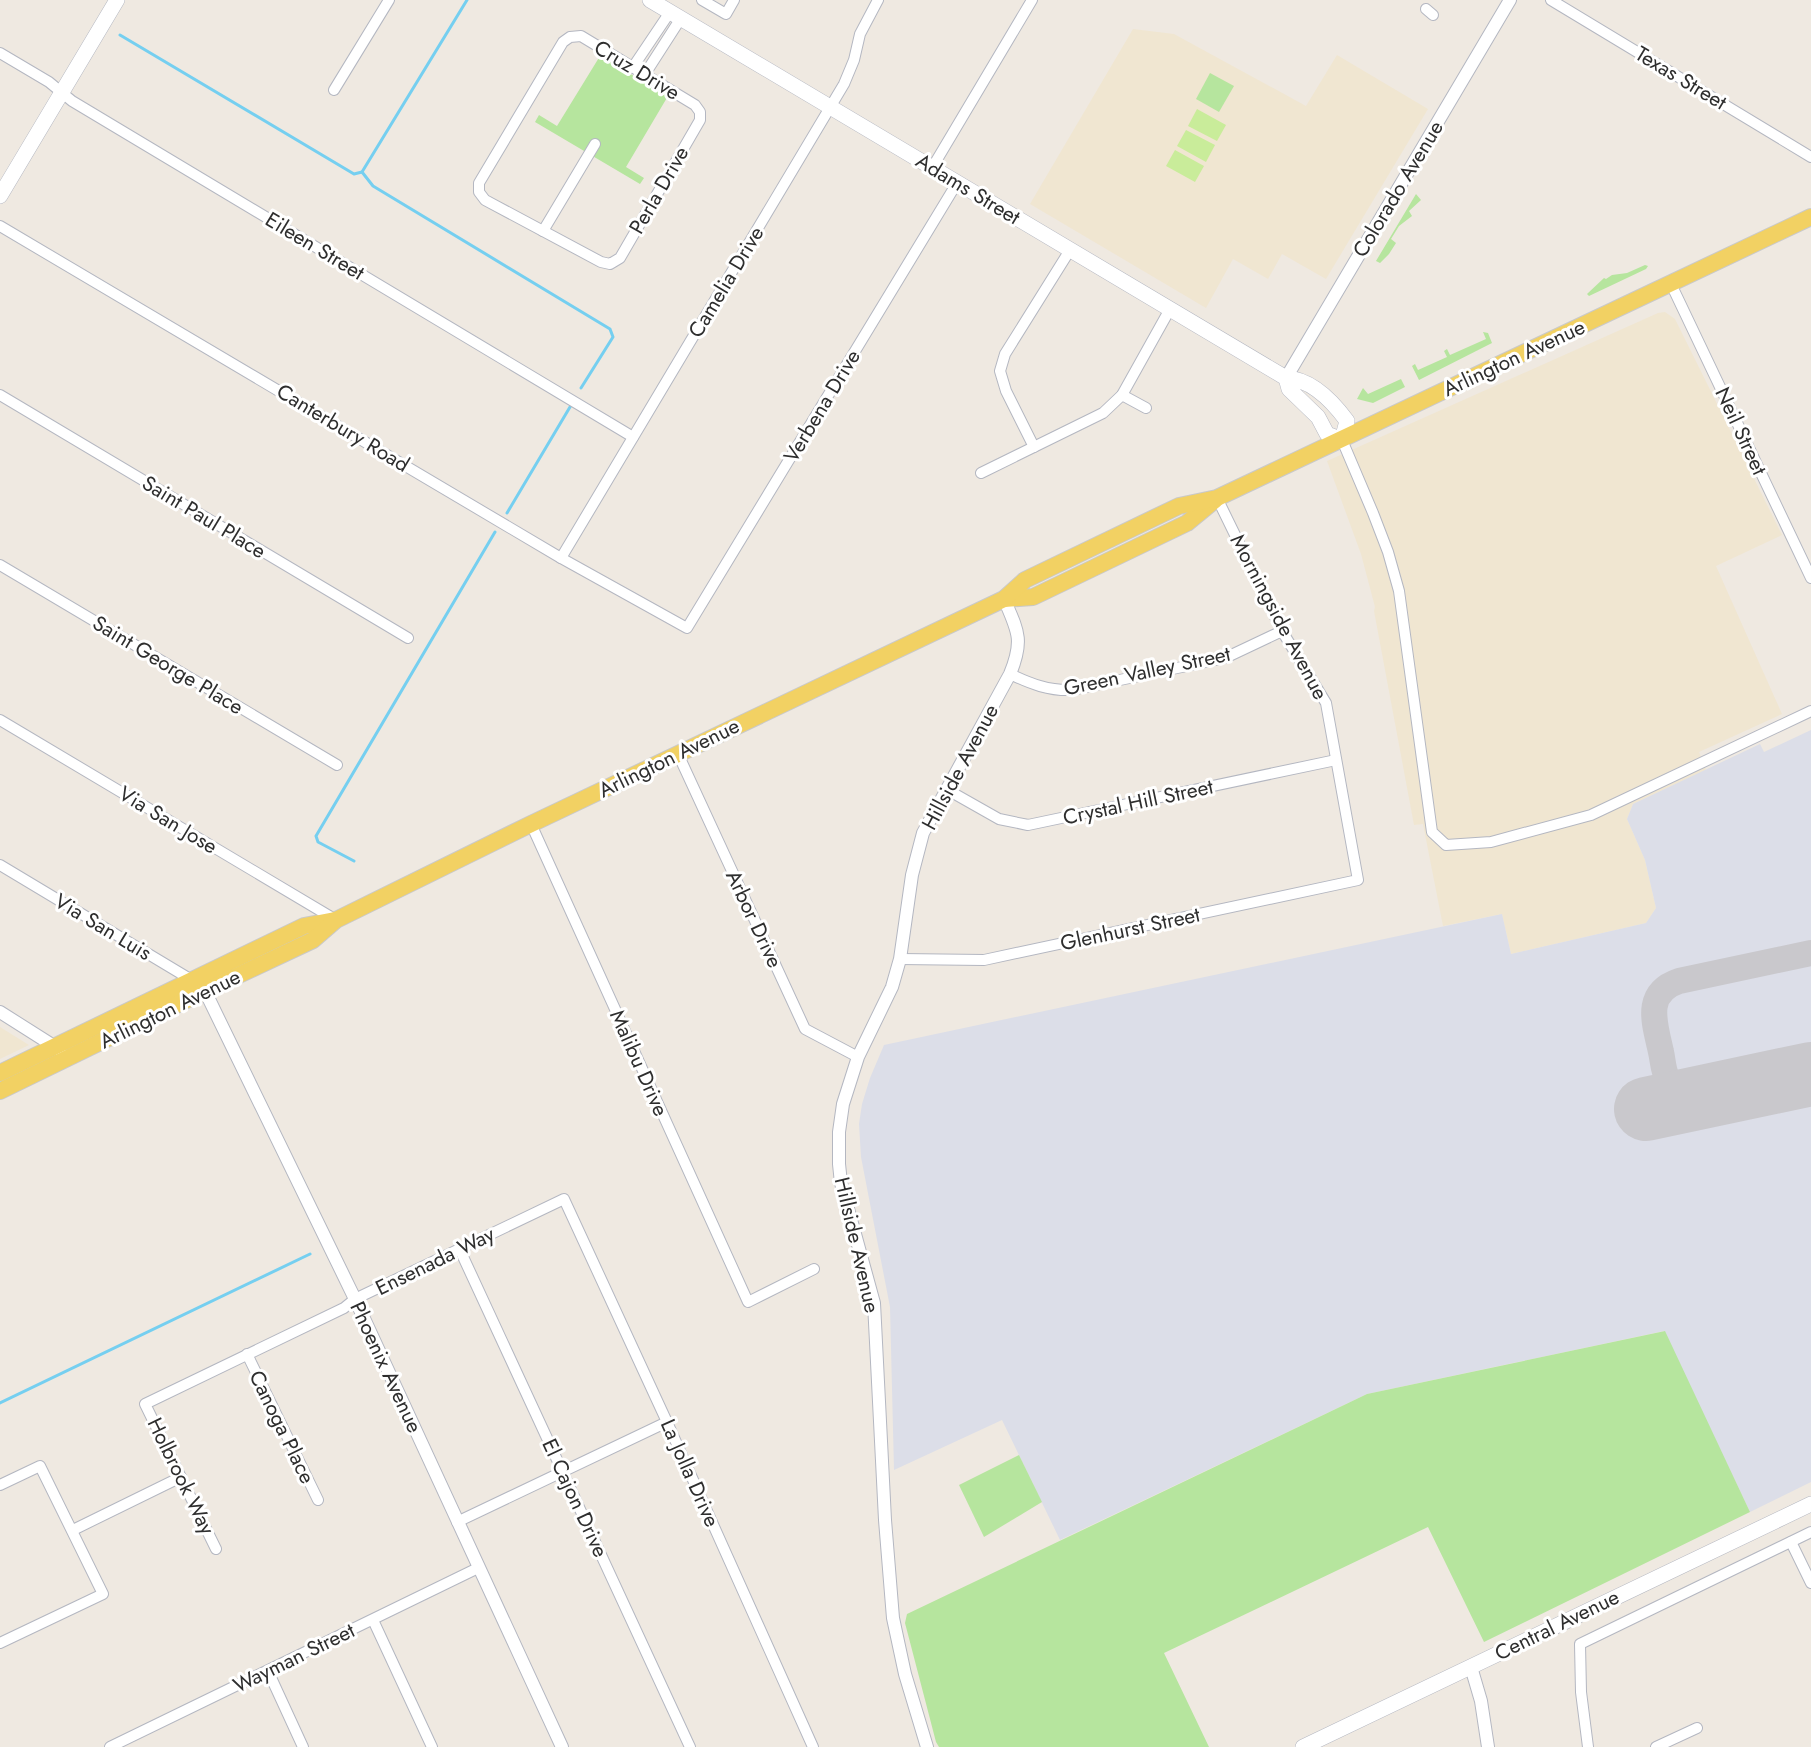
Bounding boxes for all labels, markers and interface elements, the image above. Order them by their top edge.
street label: Cruz Drive [588,33,686,107]
street label: Texas Street [1630,39,1732,117]
street label: Colorado Avenue [1345,115,1451,263]
street label: Perla Drive [622,140,696,239]
street label: Adams Street [910,146,1026,232]
street label: Eileen Street [260,205,370,287]
street label: Camelia Drive [681,221,771,343]
street label: Arlington Avenue [1438,312,1590,404]
street label: Verbena Drive [776,344,868,468]
street label: Canterbury Road [271,376,415,480]
street label: Neil Street [1708,382,1774,480]
street label: Saint Paul Place [136,468,272,566]
street label: Morningside Avenue [1223,529,1335,705]
street label: Saint George Place [87,608,249,722]
street label: Green Valley Street [1061,639,1233,703]
street label: Hillside Avenue [914,699,1006,835]
street label: Arlington Avenue [593,711,745,805]
street label: Crystal Hill Street [1060,771,1216,833]
street label: Via San Jose [113,779,223,861]
street label: Arbor Drive [718,865,790,973]
street label: Via San Luis [49,886,157,968]
street label: Glenhurst Street [1057,900,1203,958]
street label: Arlington Avenue [94,962,246,1056]
street label: Malibu Drive [602,1005,676,1121]
street label: Hillside Avenue [827,1174,887,1316]
street label: Ensenada Way [370,1219,500,1303]
street label: Phoenix Avenue [342,1296,430,1438]
street label: Canoga Place [242,1365,322,1489]
street label: Holbrook Way [140,1413,223,1540]
street label: La Jolla Drive [653,1414,727,1532]
street label: El Cajon Drive [534,1434,616,1562]
street label: Central Avenue [1490,1582,1624,1668]
street label: Wayman Street [228,1616,360,1700]

